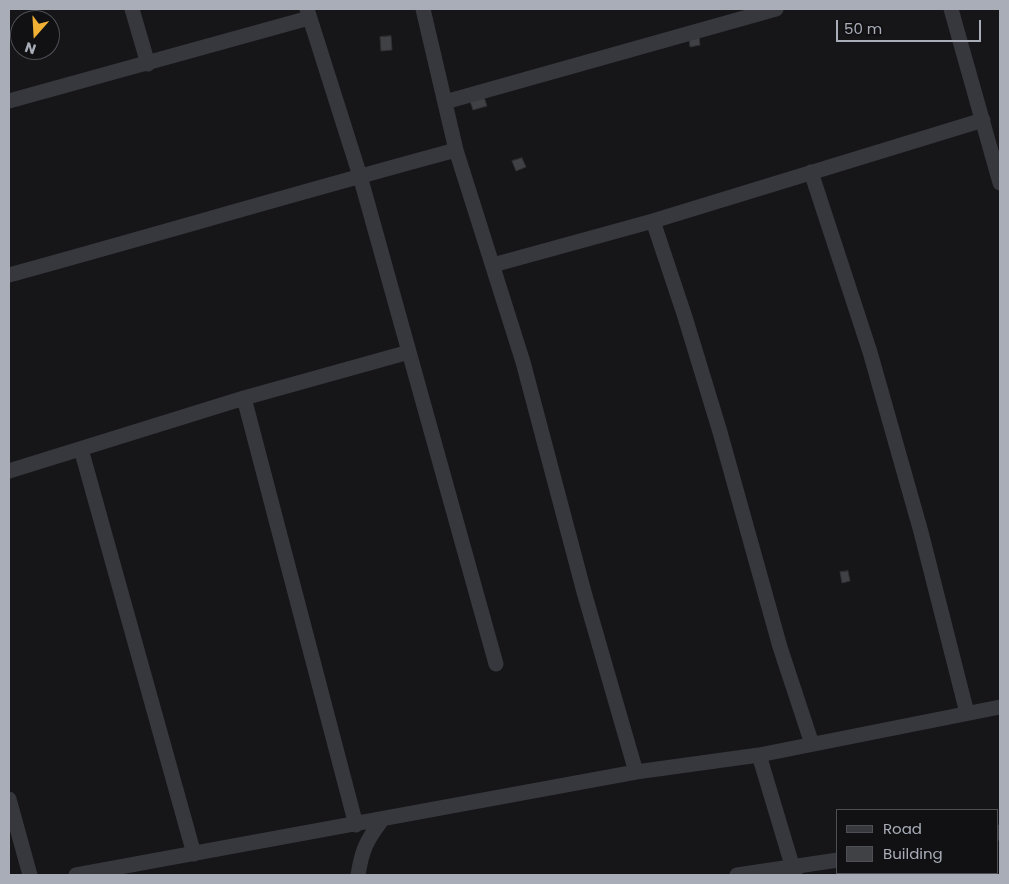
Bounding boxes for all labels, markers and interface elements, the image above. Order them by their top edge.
north arrow [10,10,60,60]
scale bar [839,10,984,42]
text: 50 m [844,18,882,39]
text: N [22,37,39,59]
legend [836,809,999,874]
text: Road [883,818,922,839]
text: Building [883,843,943,864]

